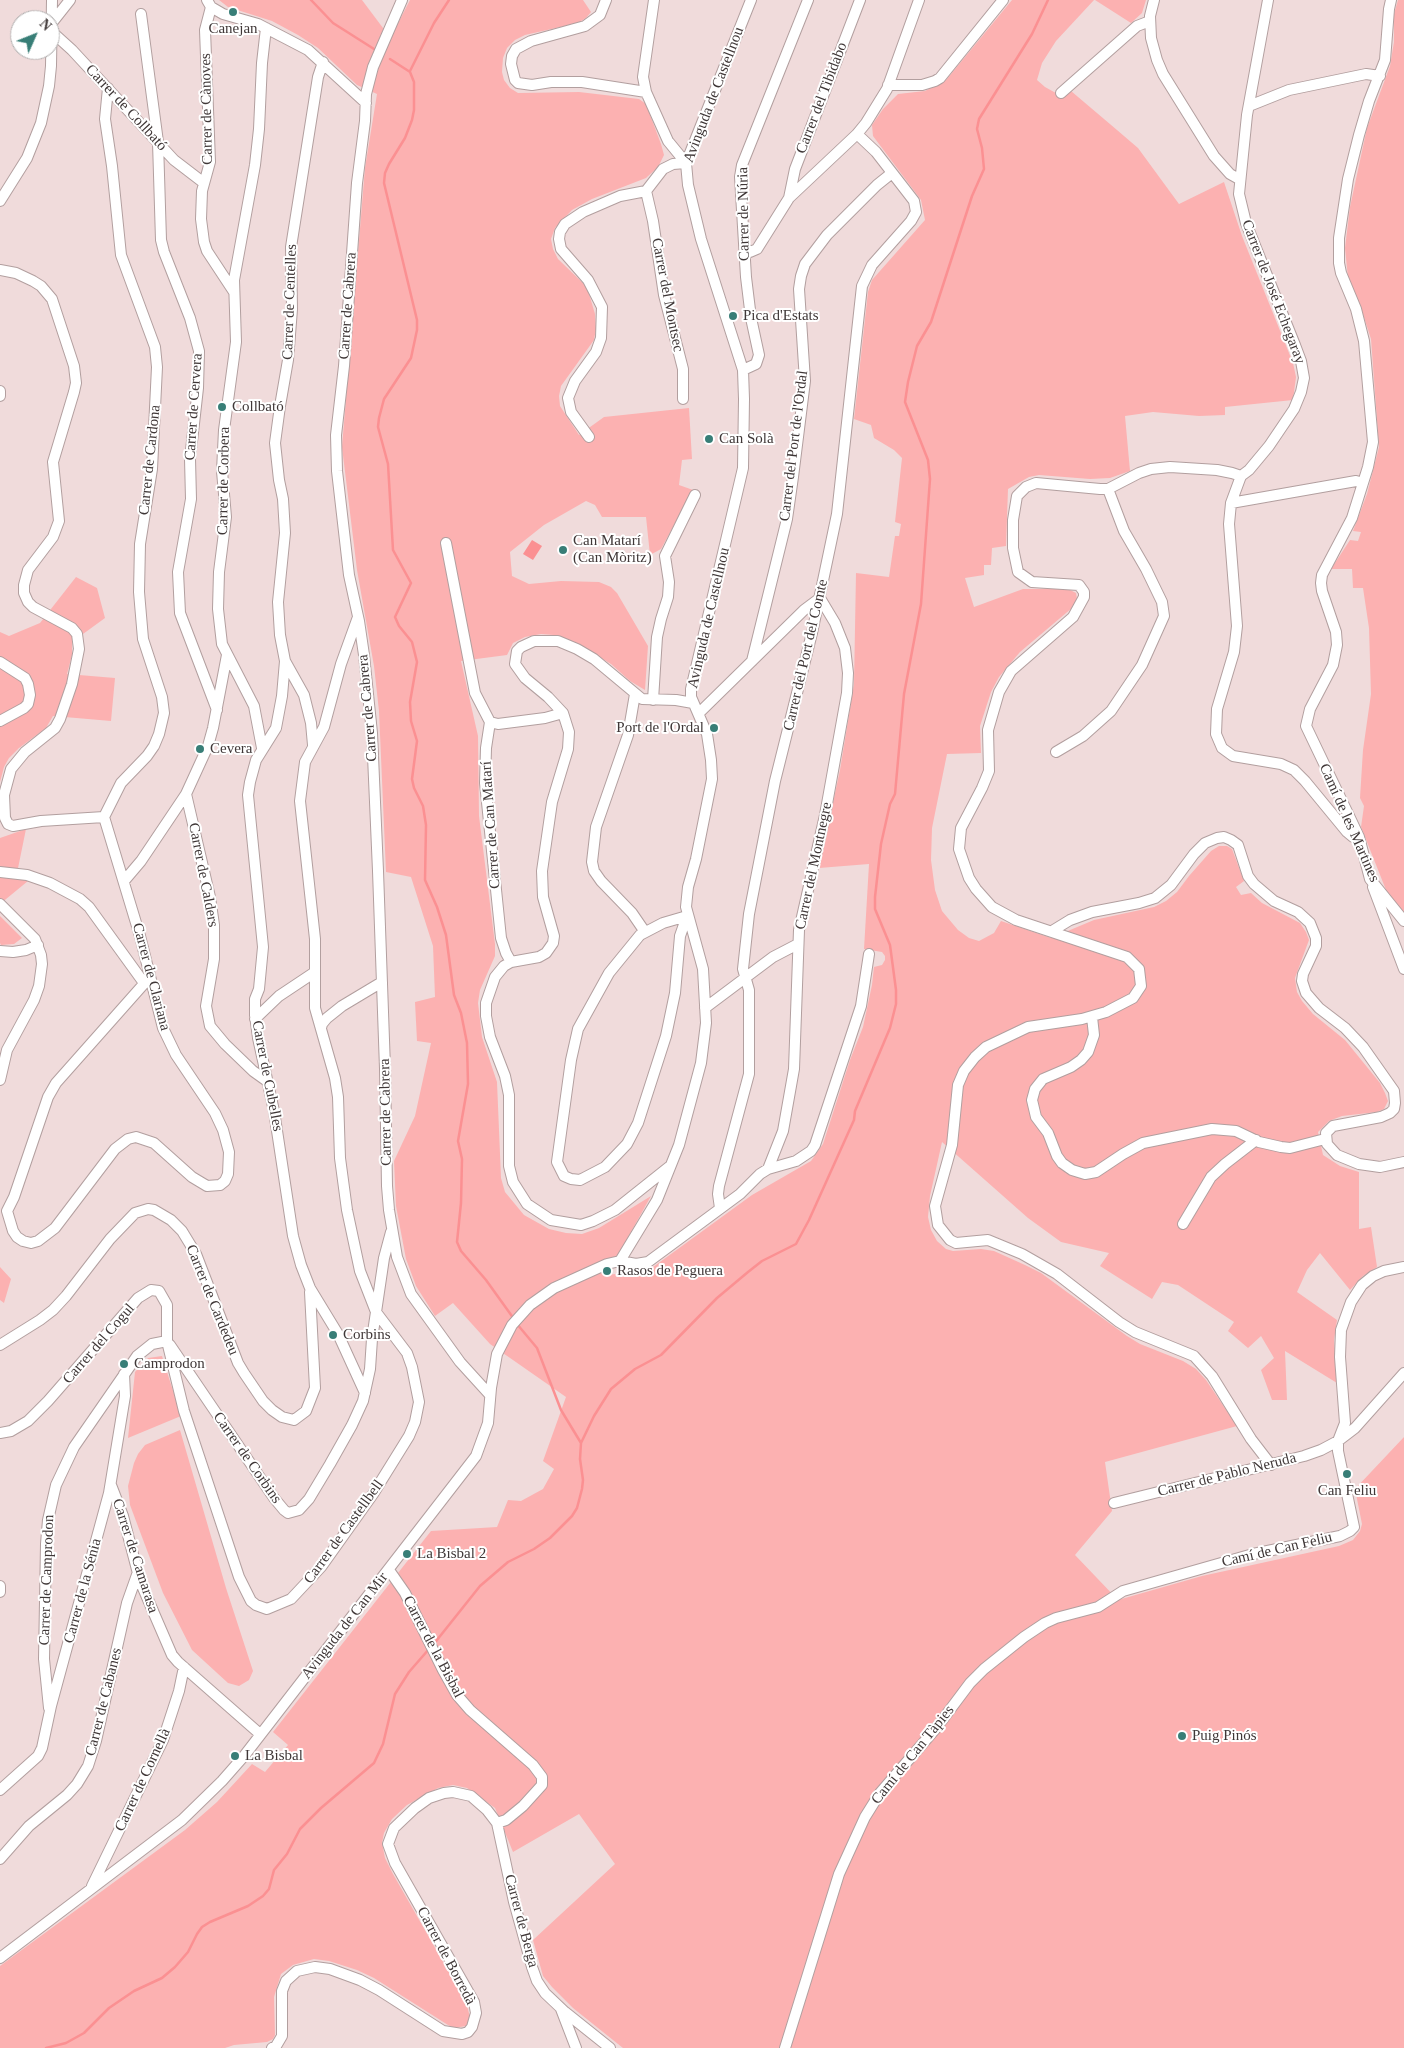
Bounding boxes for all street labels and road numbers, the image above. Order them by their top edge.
street label: Avinguda de Castellnou [680,25,748,165]
street label: Carrer del Tibidabo [792,40,852,156]
street label: Carrer de Cànoves [197,53,217,165]
street label: Carrer de Collbató [81,61,171,155]
street label: Carrer de Núria [734,167,754,261]
street label: Carrer de José Echegaray [1237,217,1309,367]
street label: Carrer del Montsec [647,236,687,354]
street label: Carrer de Centelles [279,244,301,360]
street label: Carrer de Cabrera [335,252,361,360]
street label: Carrer de Cervera [181,353,207,461]
street label: Carrer del Port de l'Ordal [776,370,812,522]
street label: Carrer de Cardona [135,404,165,516]
street label: Carrer de Corbera [214,427,234,535]
street label: Avinguda de Castellnou [684,546,734,690]
street label: Carrer del Port del Comte [780,577,832,733]
street label: Carrer de Cabrera [354,654,382,762]
street label: Carrer de Can Matarí [478,761,504,889]
street label: Camí de les Martines [1315,761,1383,885]
street label: Carrer del Montnegre [792,801,836,931]
street label: Carrer de Calders [184,821,222,929]
street label: Carrer de Clariana [128,921,174,1033]
street label: Carrer de Cubelles [247,1019,287,1133]
street label: Carrer de Cabrera [376,1058,396,1166]
street label: Carrer de Cardedeu [182,1242,242,1358]
street label: Carrer del Cogul [59,1300,139,1388]
street label: Carrer de Corbins [209,1409,285,1507]
street label: Carrer de Pablo Neruda [1156,1449,1298,1501]
street label: Carrer de Castellbell [300,1477,388,1587]
street label: Carrer de Camarasa [108,1497,162,1615]
street label: Carrer de Camprodon [36,1514,58,1646]
street label: Camí de Can Feliu [1220,1529,1334,1571]
street label: Carrer de la Sénia [60,1537,106,1645]
street label: Avinguda de Can Mir [298,1569,392,1683]
street label: Carrer de la Bisbal [399,1593,467,1701]
street label: Carrer de Cabanes [82,1646,126,1758]
street label: Camí de Can Tàpies [868,1702,958,1808]
street label: Carrer de Cornellà [111,1726,175,1834]
street label: Carrer de Berga [500,1873,542,1969]
street label: Carrer de Borredà [413,1904,479,2008]

